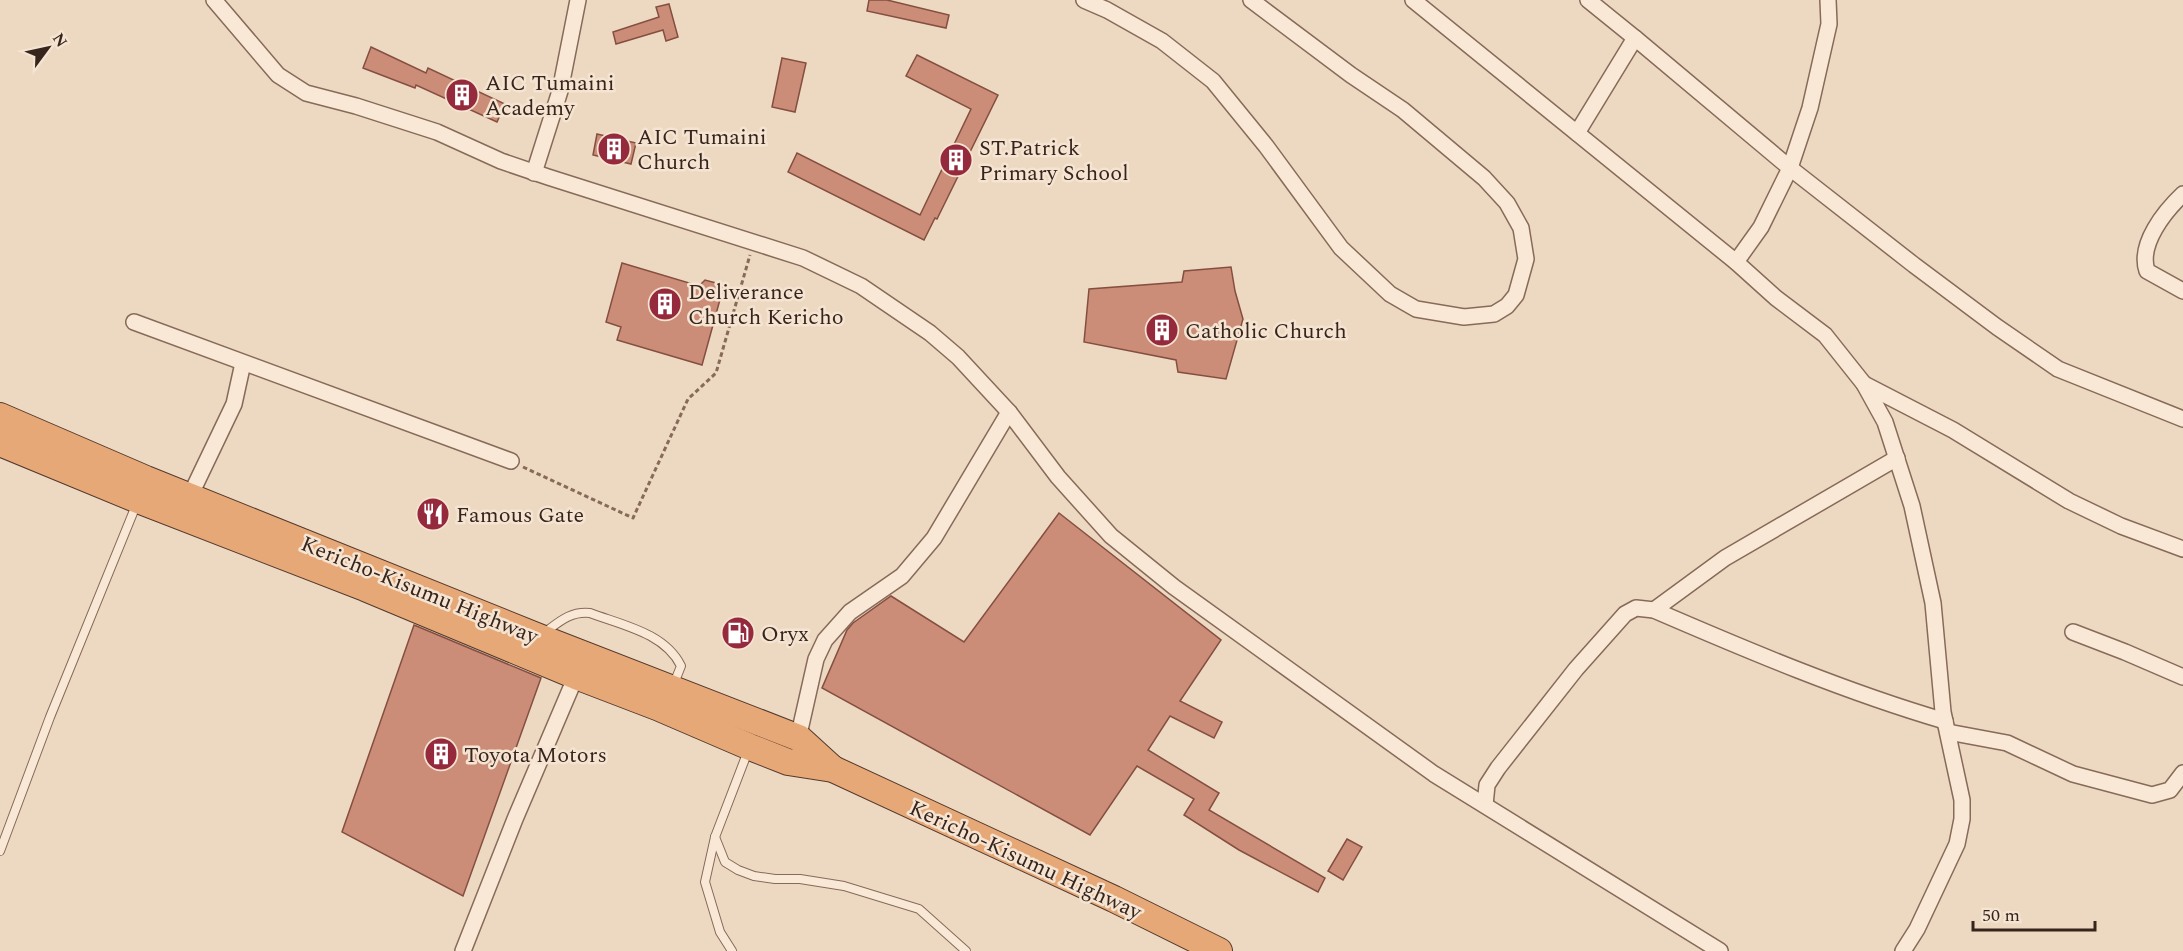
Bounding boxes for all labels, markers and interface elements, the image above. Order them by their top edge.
north arrow [18,18,78,78]
text: N [46,28,73,52]
place label: AIC Tumaini Academy [485,67,615,125]
building icon: AIC Tumaini Academy [444,77,480,113]
place label: AIC Tumaini Church [637,121,767,179]
building icon: AIC Tumaini Church [596,131,632,167]
place label: ST.Patrick Primary School [979,132,1129,190]
building icon: ST.Patrick Primary School [938,142,974,178]
place label: Deliverance Church Kericho [688,276,844,334]
building icon: Deliverance Church Kericho [647,286,683,322]
building icon: Catholic Church [1144,312,1180,348]
place label: Catholic Church [1185,315,1347,348]
restaurant icon: Famous Gate [415,496,451,532]
place label: Famous Gate [456,499,584,532]
street label: Kericho-Kisumu Highway [296,528,544,654]
fuel station icon: Oryx [720,615,756,651]
place label: Oryx [761,618,809,651]
building icon: Toyota Motors [423,736,459,772]
place label: Toyota Motors [464,739,607,772]
street label: Kericho-Kisumu Highway [904,792,1148,929]
scale bar [1973,894,2094,932]
text: 50 m [1982,902,2020,929]

